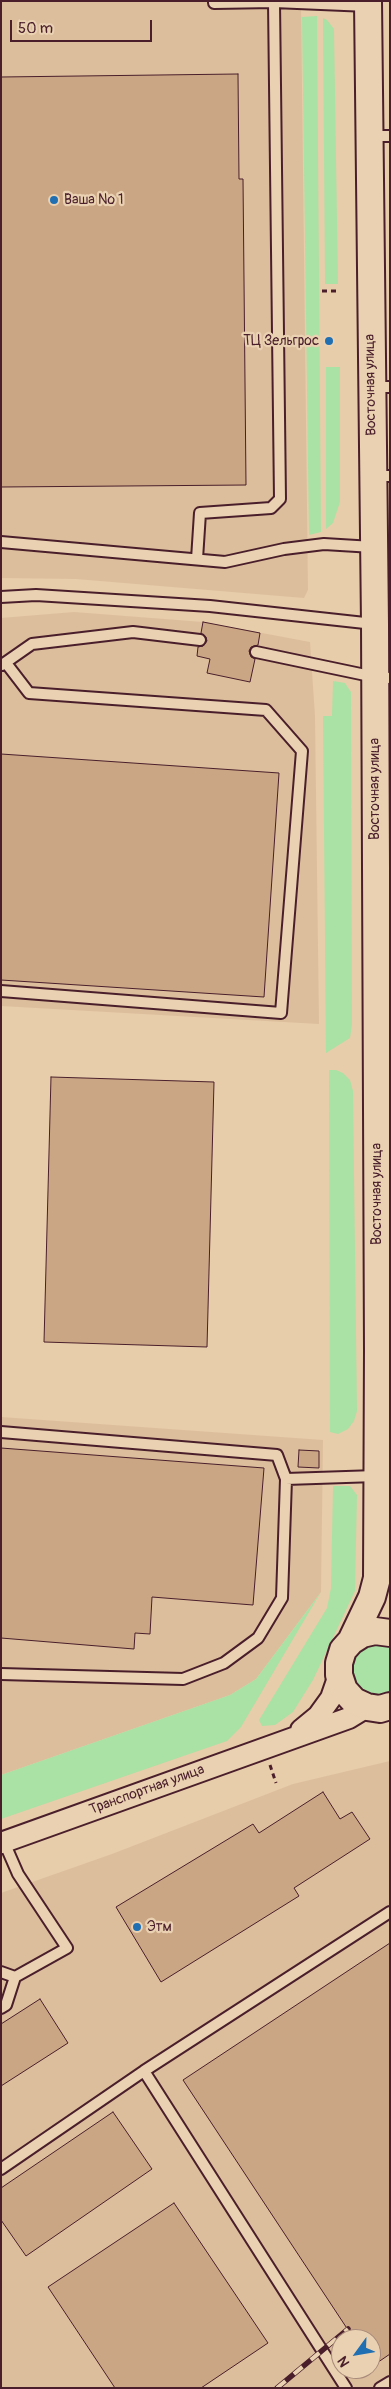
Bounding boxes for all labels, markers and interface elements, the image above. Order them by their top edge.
scale bar [12,10,155,42]
text: 50 m [18,19,53,38]
place label: Ваша № 1 [64,192,123,208]
marker: Ваша № 1 [48,194,60,206]
place label: ТЦ Зельгрос [243,333,319,349]
street label: Восточная улица [362,334,380,436]
marker: ТЦ Зельгрос [323,335,335,347]
street label: Восточная улица [367,738,383,840]
street label: Восточная улица [369,1143,385,1245]
street label: Транспортная улица [87,1761,207,1819]
place label: Этм [147,1919,172,1935]
marker: Этм [131,1921,143,1933]
north arrow [331,2329,381,2379]
text: N [334,2353,353,2370]

